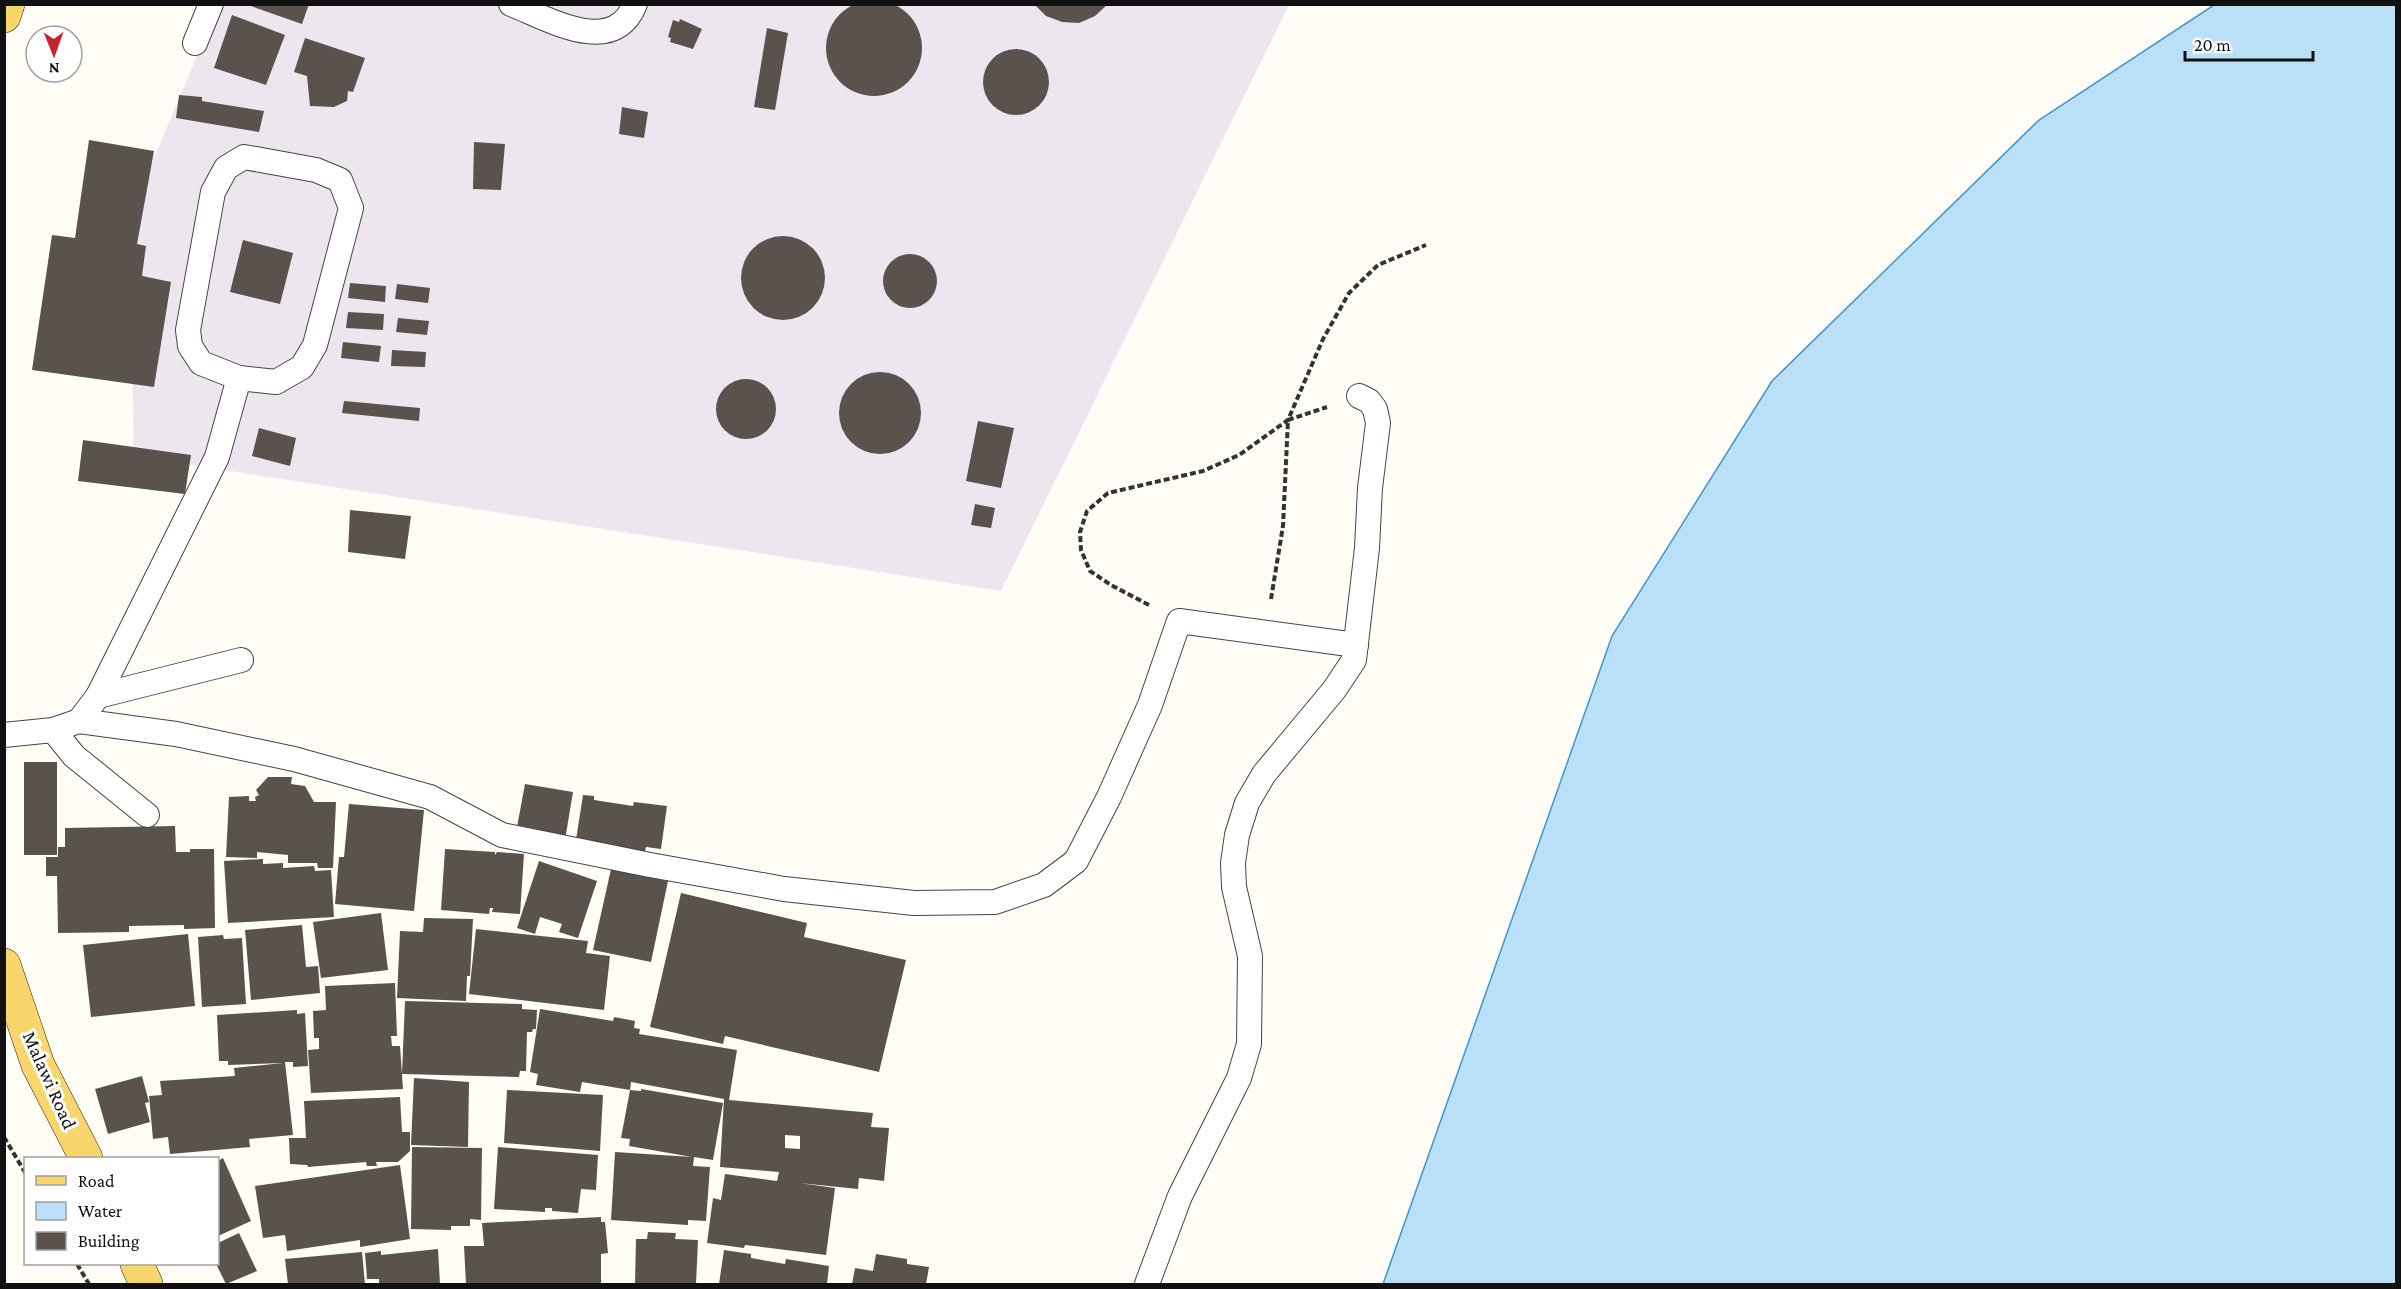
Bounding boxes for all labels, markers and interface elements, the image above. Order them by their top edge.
north arrow [24,24,84,84]
scale bar [2185,24,2312,62]
text: 20 m [2194,35,2231,55]
text: N [49,60,60,77]
street label: Malawi Road [19,1028,82,1133]
legend [24,1157,219,1265]
text: Road [78,1171,115,1191]
text: Water [78,1201,123,1221]
text: Building [78,1231,140,1251]

